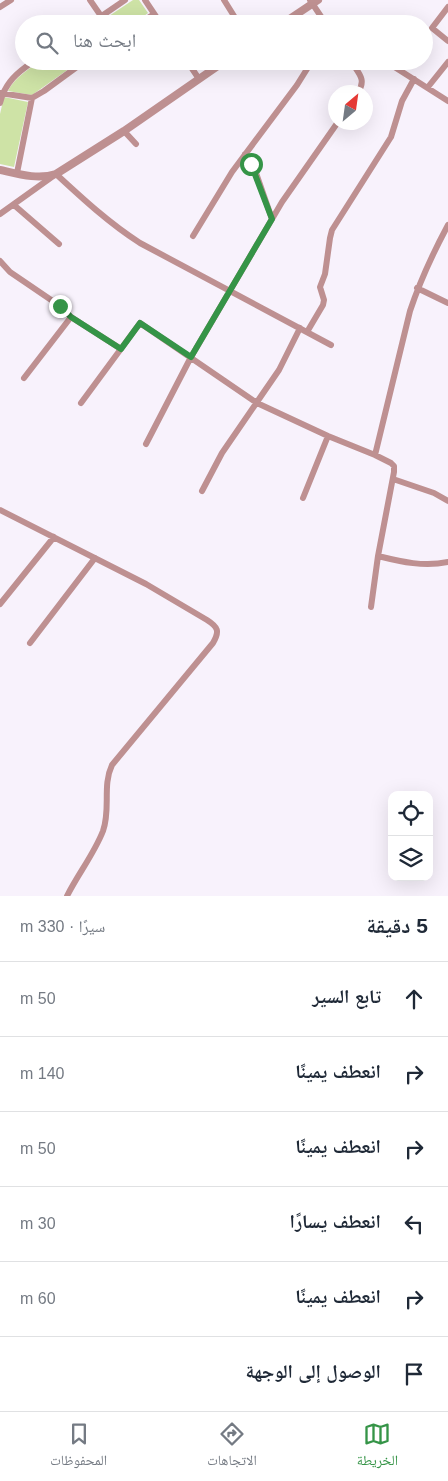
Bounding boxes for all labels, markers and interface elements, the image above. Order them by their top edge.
search box [15,15,433,70]
icon: search [33,29,61,57]
text: ابحث هنا [73,30,136,51]
north arrow [328,85,373,130]
route start [240,153,263,176]
route end [49,295,72,318]
map controls [388,791,433,881]
button: locate [388,791,433,836]
button: layers [388,836,433,881]
text: 5 دقيقة [366,914,428,937]
text: سيرًا · 330 m [20,918,105,935]
icon: ahead [400,985,428,1013]
text: تابع السير [312,986,381,1007]
text: 50 m [20,990,56,1007]
icon: right [400,1060,428,1088]
text: انعطف يمينًا [295,1061,381,1082]
text: 140 m [20,1065,64,1082]
icon: right [400,1135,428,1163]
text: انعطف يمينًا [295,1136,381,1157]
text: 50 m [20,1140,56,1157]
icon: left [400,1210,428,1238]
text: انعطف يسارًا [290,1211,381,1232]
text: 30 m [20,1215,56,1232]
icon: right [400,1285,428,1313]
text: انعطف يمينًا [295,1286,381,1307]
text: 60 m [20,1290,56,1307]
icon: arrive [400,1360,428,1388]
text: الوصول إلى الوجهة [245,1361,381,1382]
tab: المحفوظات [50,1420,107,1474]
tab: الاتجاهات [207,1420,257,1474]
tab: الخريطة [357,1420,398,1474]

